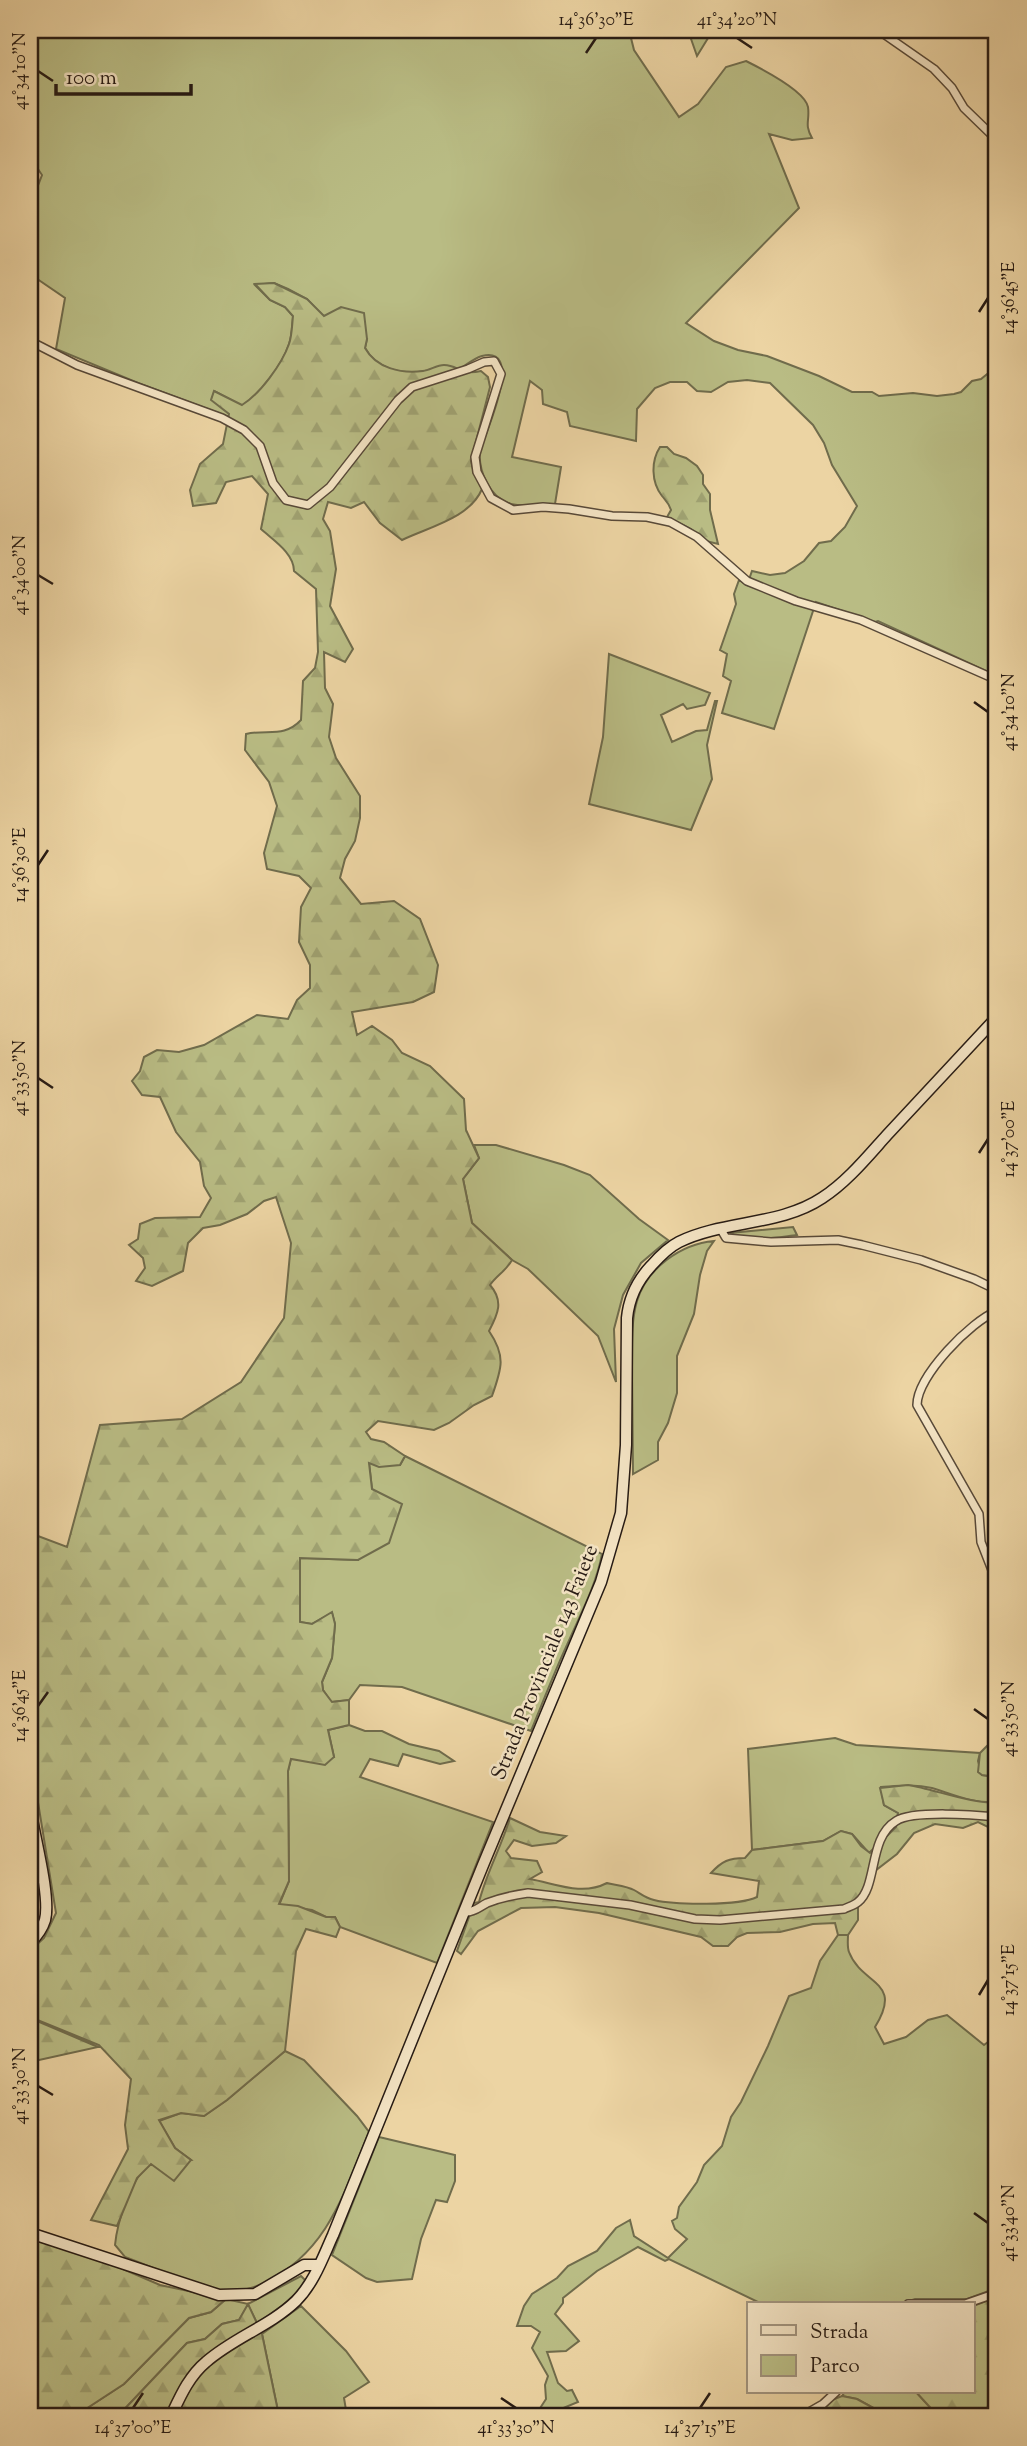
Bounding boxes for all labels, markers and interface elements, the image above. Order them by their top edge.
text: 14°36'30"E [558,8,634,34]
text: 41°34'20"N [697,8,777,34]
text: 41°34'10"N [8,32,34,110]
scale bar [56,52,191,96]
text: 100 m [66,64,117,94]
text: 14°36'45"E [997,262,1023,334]
text: 41°34'00"N [8,535,34,615]
text: 41°34'10"N [997,673,1023,751]
text: 14°36'30"E [8,827,34,903]
text: 41°33'50"N [8,1040,34,1116]
text: 14°37'00"E [997,1100,1023,1177]
street label: Strada Provinciale 143 Faiete [485,1540,607,1785]
text: 14°36'45"E [8,1670,34,1742]
text: 41°33'50"N [997,1681,1023,1757]
text: 14°37'15"E [997,1944,1023,2016]
text: 41°33'30"N [8,2047,34,2125]
text: 41°33'40"N [997,2184,1023,2262]
legend [747,2302,974,2394]
text: Strada [810,2318,869,2348]
text: Parco [810,2352,860,2382]
text: 14°37'00"E [95,2416,172,2442]
text: 41°33'30"N [477,2416,555,2442]
text: 14°37'15"E [664,2416,736,2442]

